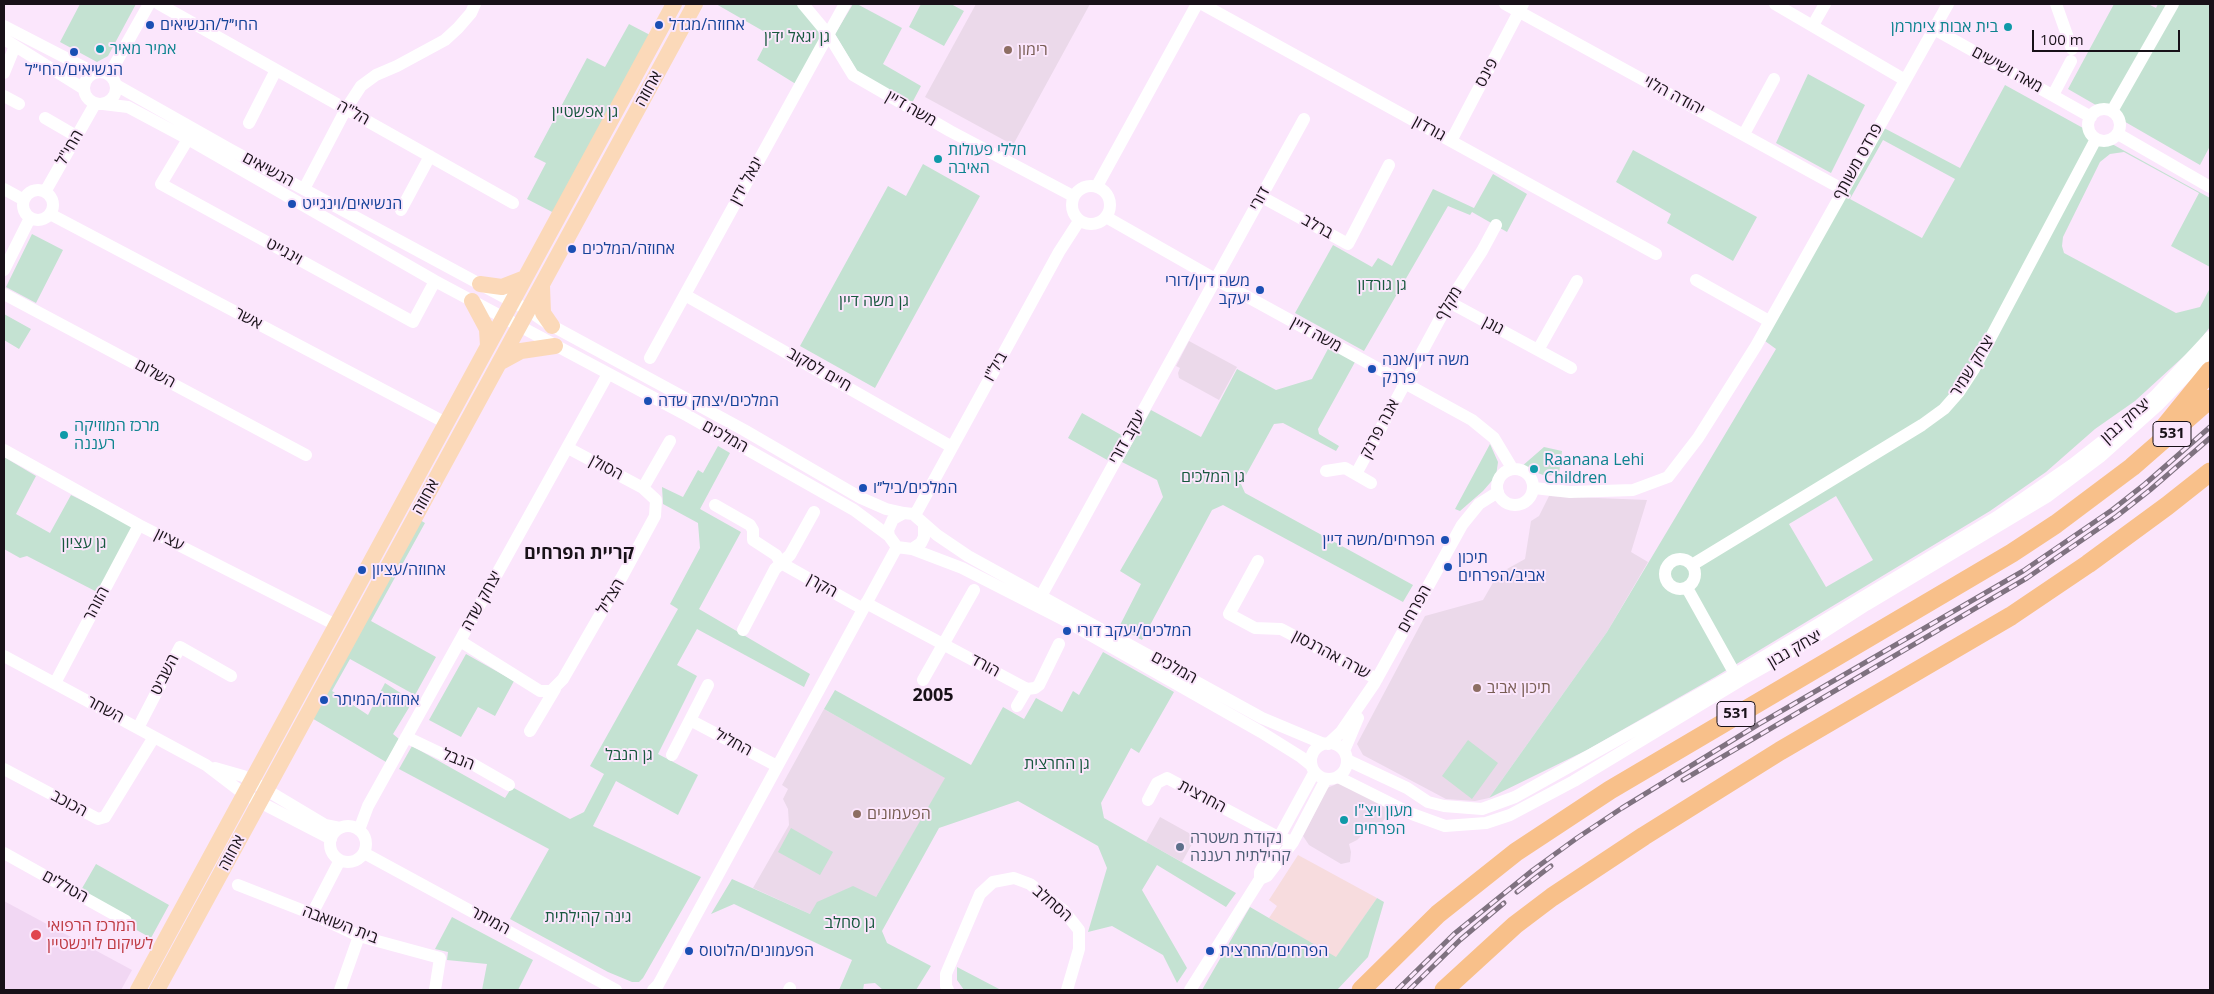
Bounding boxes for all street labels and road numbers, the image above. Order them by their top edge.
street label: מאה ושישים [1968,43,2046,97]
street label: פינס [1472,55,1502,91]
street label: אחוזה [631,68,667,110]
street label: יהודה הלוי [1640,72,1708,120]
street label: משה דיין [882,87,940,131]
street label: הל"ה [333,96,373,130]
street label: גורדון [1409,112,1449,146]
street label: פרדס משותף [1829,120,1887,204]
street label: החי"ל [52,127,88,169]
street label: הנשיאים [239,149,297,191]
street label: יגאל ידין [726,154,768,208]
street label: דורי [1246,184,1274,214]
street label: ברלב [1298,211,1336,243]
street label: וינגייט [262,234,306,270]
street label: מקלף [1431,283,1467,325]
street label: אשר [231,304,265,334]
street label: גונן [1479,312,1507,340]
street label: משה דיין [1287,313,1345,357]
street label: יצחק שמיר [1946,331,2000,401]
street label: חיים לסקוב [783,344,855,396]
street label: ביל"ו [980,349,1012,385]
street label: השלום [131,355,179,393]
street label: יצחק נבון [2097,394,2155,448]
street label: אנה פרנק [1356,396,1404,462]
street label: יעקב דורי [1105,406,1151,468]
street label: המלכים [699,417,751,457]
road number: 531 [2153,422,2191,446]
street label: הסולן [586,451,626,485]
street label: אחוזה [408,476,444,518]
street label: עציון [151,525,187,555]
street label: יצחק שדה [458,568,506,634]
street label: הקרן [804,570,840,602]
street label: הצליל [593,576,629,618]
street label: הפרחים [1394,582,1436,636]
street label: הזוהר [80,583,114,625]
street label: שרה אהרנסון [1289,626,1373,684]
street label: יצחק נבון [1764,626,1826,672]
street label: המלכים [1148,648,1200,688]
street label: הורד [967,650,1003,682]
street label: השביט [147,651,183,699]
street label: השחר [83,692,127,728]
road number: 531 [1717,702,1755,726]
street label: החליל [711,725,755,761]
street label: הנבל [439,745,477,775]
street label: החרצית [1175,777,1229,817]
street label: הכוכב [48,787,90,821]
street label: אחוזה [215,832,249,874]
street label: הטללים [39,867,91,907]
street label: הסחלב [1028,882,1076,926]
street label: בית השואבה [299,902,381,948]
street label: המיתר [467,903,513,939]

